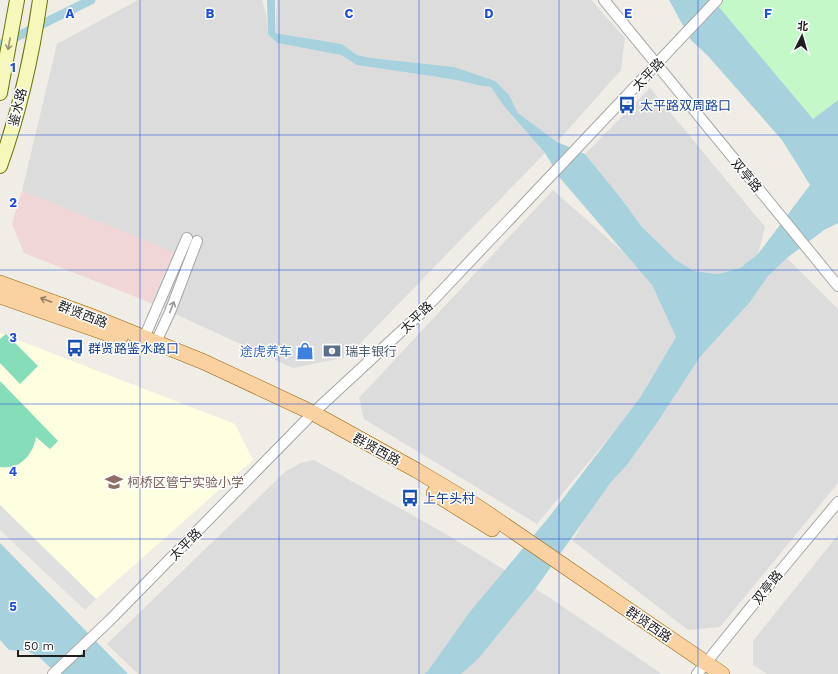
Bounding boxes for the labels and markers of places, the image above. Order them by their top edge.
bus stop icon: 太平路双周路口 [617,95,637,115]
place label: 太平路双周路口 [640,98,731,113]
bus stop icon: 群贤路鉴水路口 [65,338,85,358]
place label: 群贤路鉴水路口 [88,341,179,356]
shop icon: 途虎养车 [295,341,315,361]
bank icon: 瑞丰银行 [322,341,342,361]
place label: 途虎养车 [240,344,292,359]
place label: 瑞丰银行 [345,344,397,359]
school or university icon: 柯桥区管宁实验小学 [104,472,124,492]
place label: 柯桥区管宁实验小学 [127,475,244,490]
bus stop icon: 上午头村 [400,488,420,508]
place label: 上午头村 [423,491,475,506]

